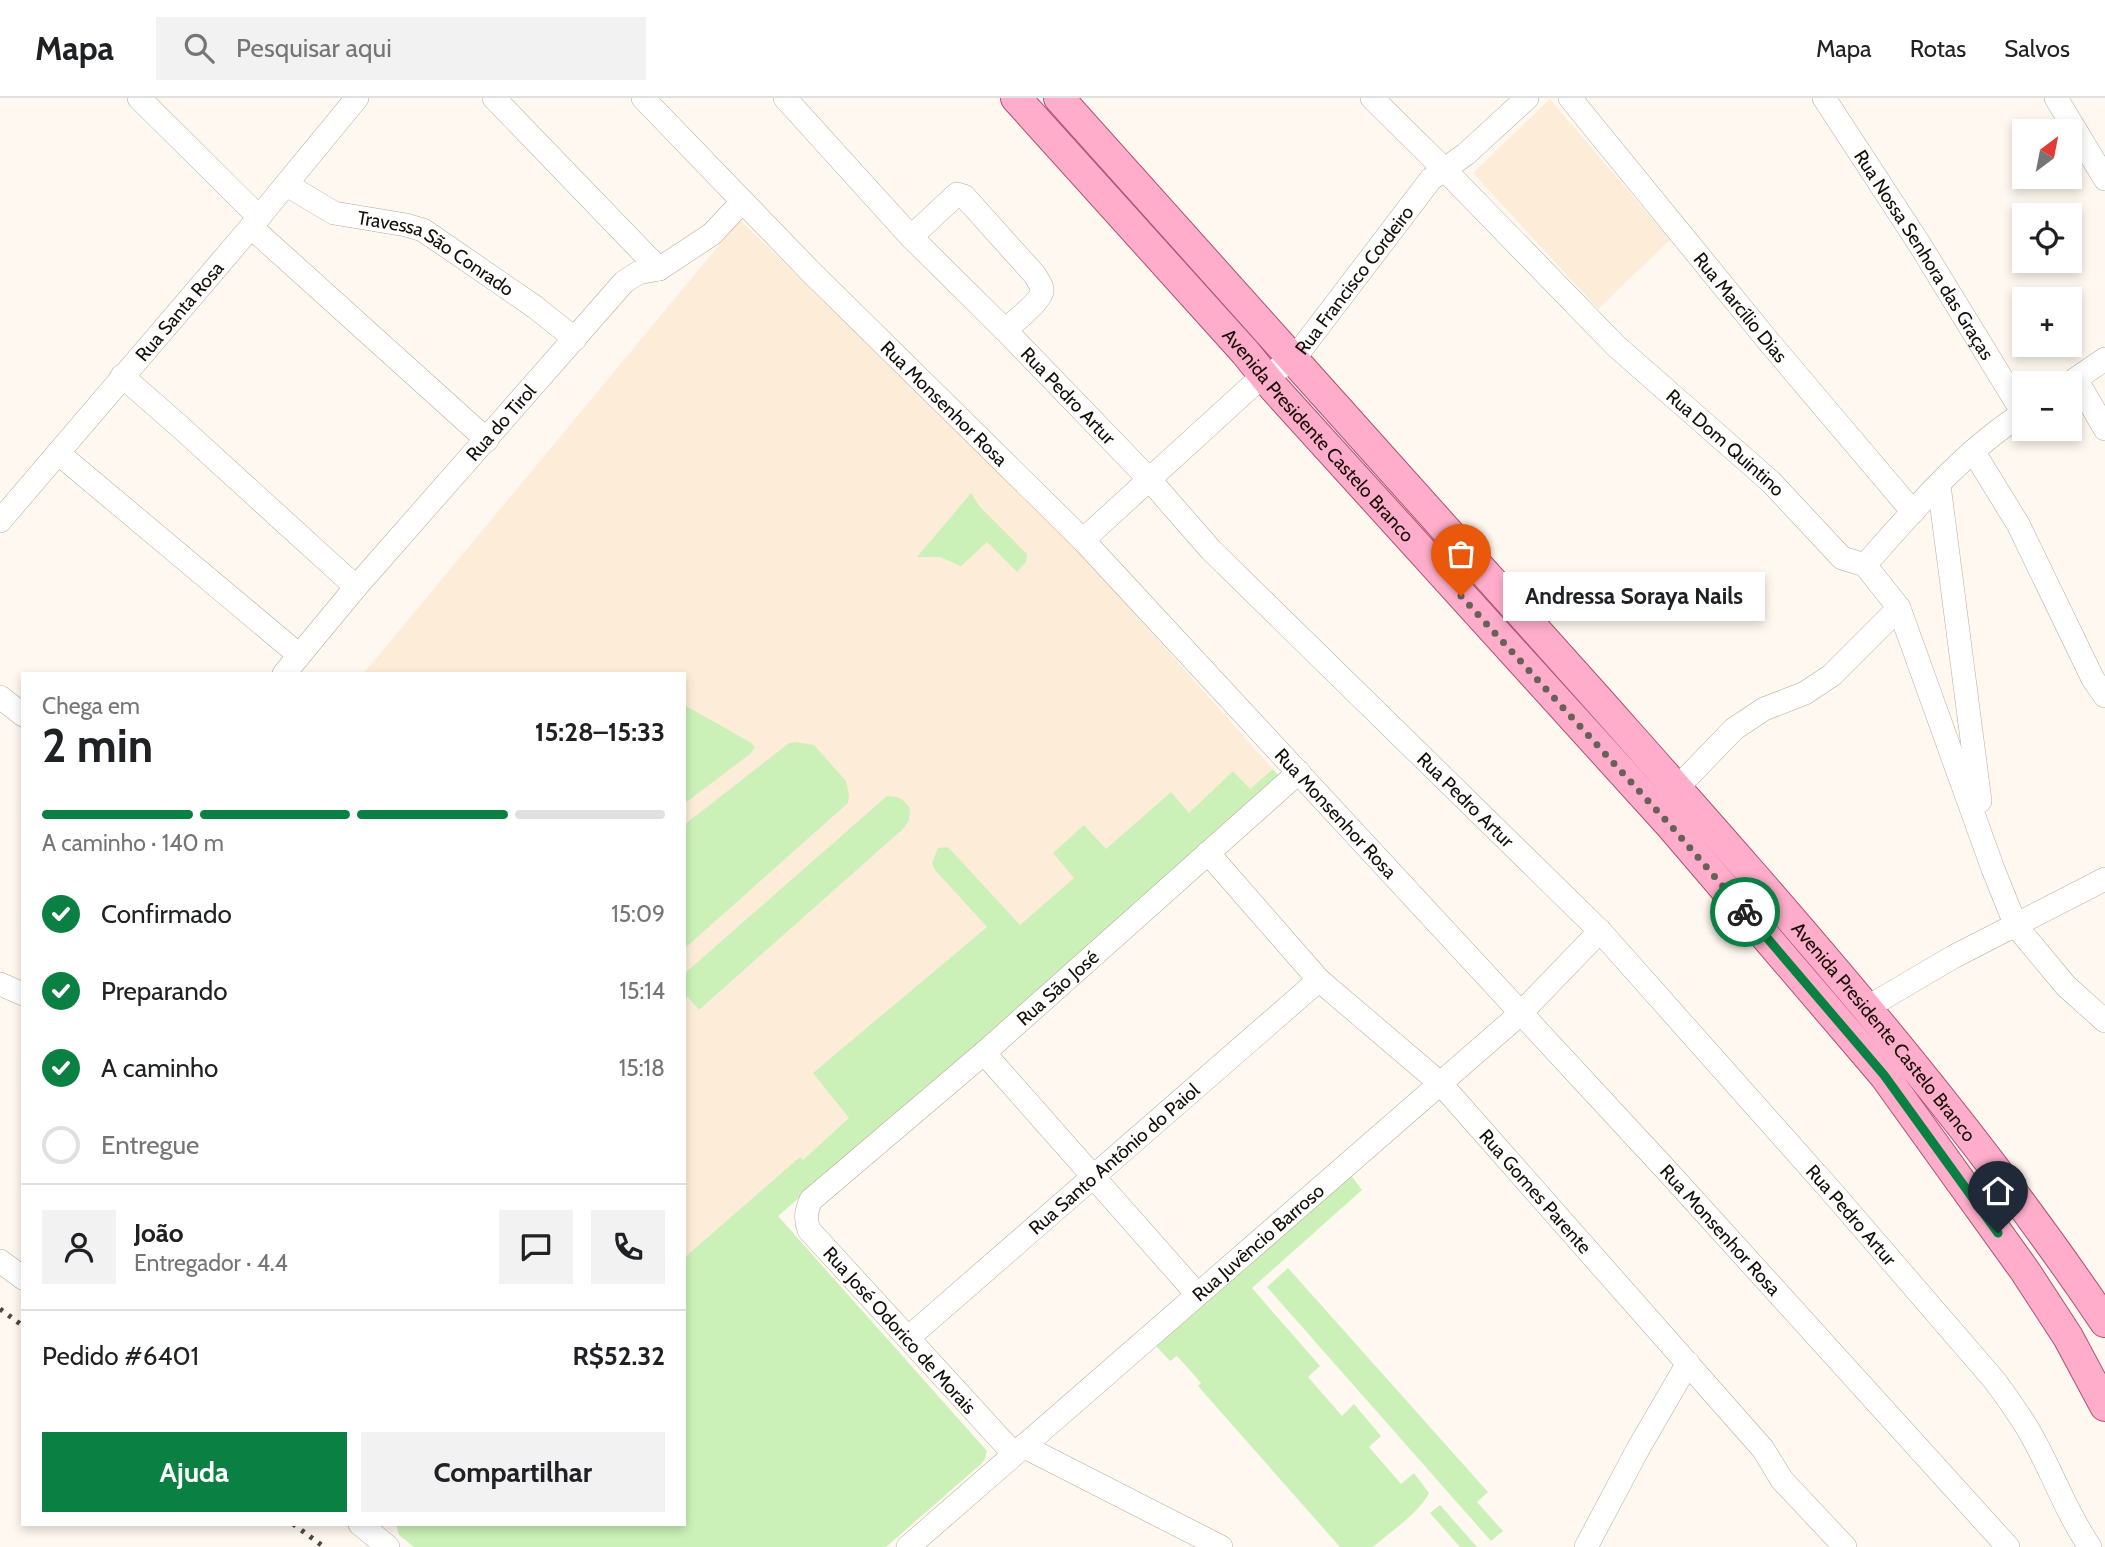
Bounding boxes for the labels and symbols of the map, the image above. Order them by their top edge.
north arrow [2012,119,2082,189]
street label: Rua Nossa Senhora das Graças [1849,146,1999,364]
street label: Rua Francisco Cordeiro [1290,201,1419,359]
street label: Travessa São Conrado [356,206,518,301]
street label: Rua Marcílio Dias [1689,248,1792,367]
street label: Rua Santa Rosa [131,257,228,366]
street label: Avenida Presidente Castelo Branco [1218,324,1419,547]
street label: Rua Monsenhor Rosa [876,336,1012,471]
street label: Rua Pedro Artur [1016,343,1120,449]
street label: Rua do Tirol [461,379,541,466]
street label: Rua Dom Quintino [1661,385,1789,501]
pin [1431,524,1491,596]
callout: Andressa Soraya Nails [1503,572,1766,620]
street label: Rua Monsenhor Rosa [1270,744,1401,883]
street label: Rua Pedro Artur [1412,748,1519,852]
courier [1710,877,1780,947]
street label: Avenida Presidente Castelo Branco [1787,917,1981,1146]
street label: Rua São José [1012,945,1104,1030]
street label: Rua Santo Antônio do Paiol [1024,1078,1205,1240]
street label: Rua Gomes Parente [1474,1125,1596,1259]
street label: Rua Monsenhor Rosa [1655,1160,1785,1300]
street label: Rua Pedro Artur [1801,1160,1901,1270]
pin [1968,1161,2028,1233]
street label: Rua Juvêncio Barroso [1188,1179,1329,1306]
street label: Rua José Odorico de Morais [818,1242,981,1419]

